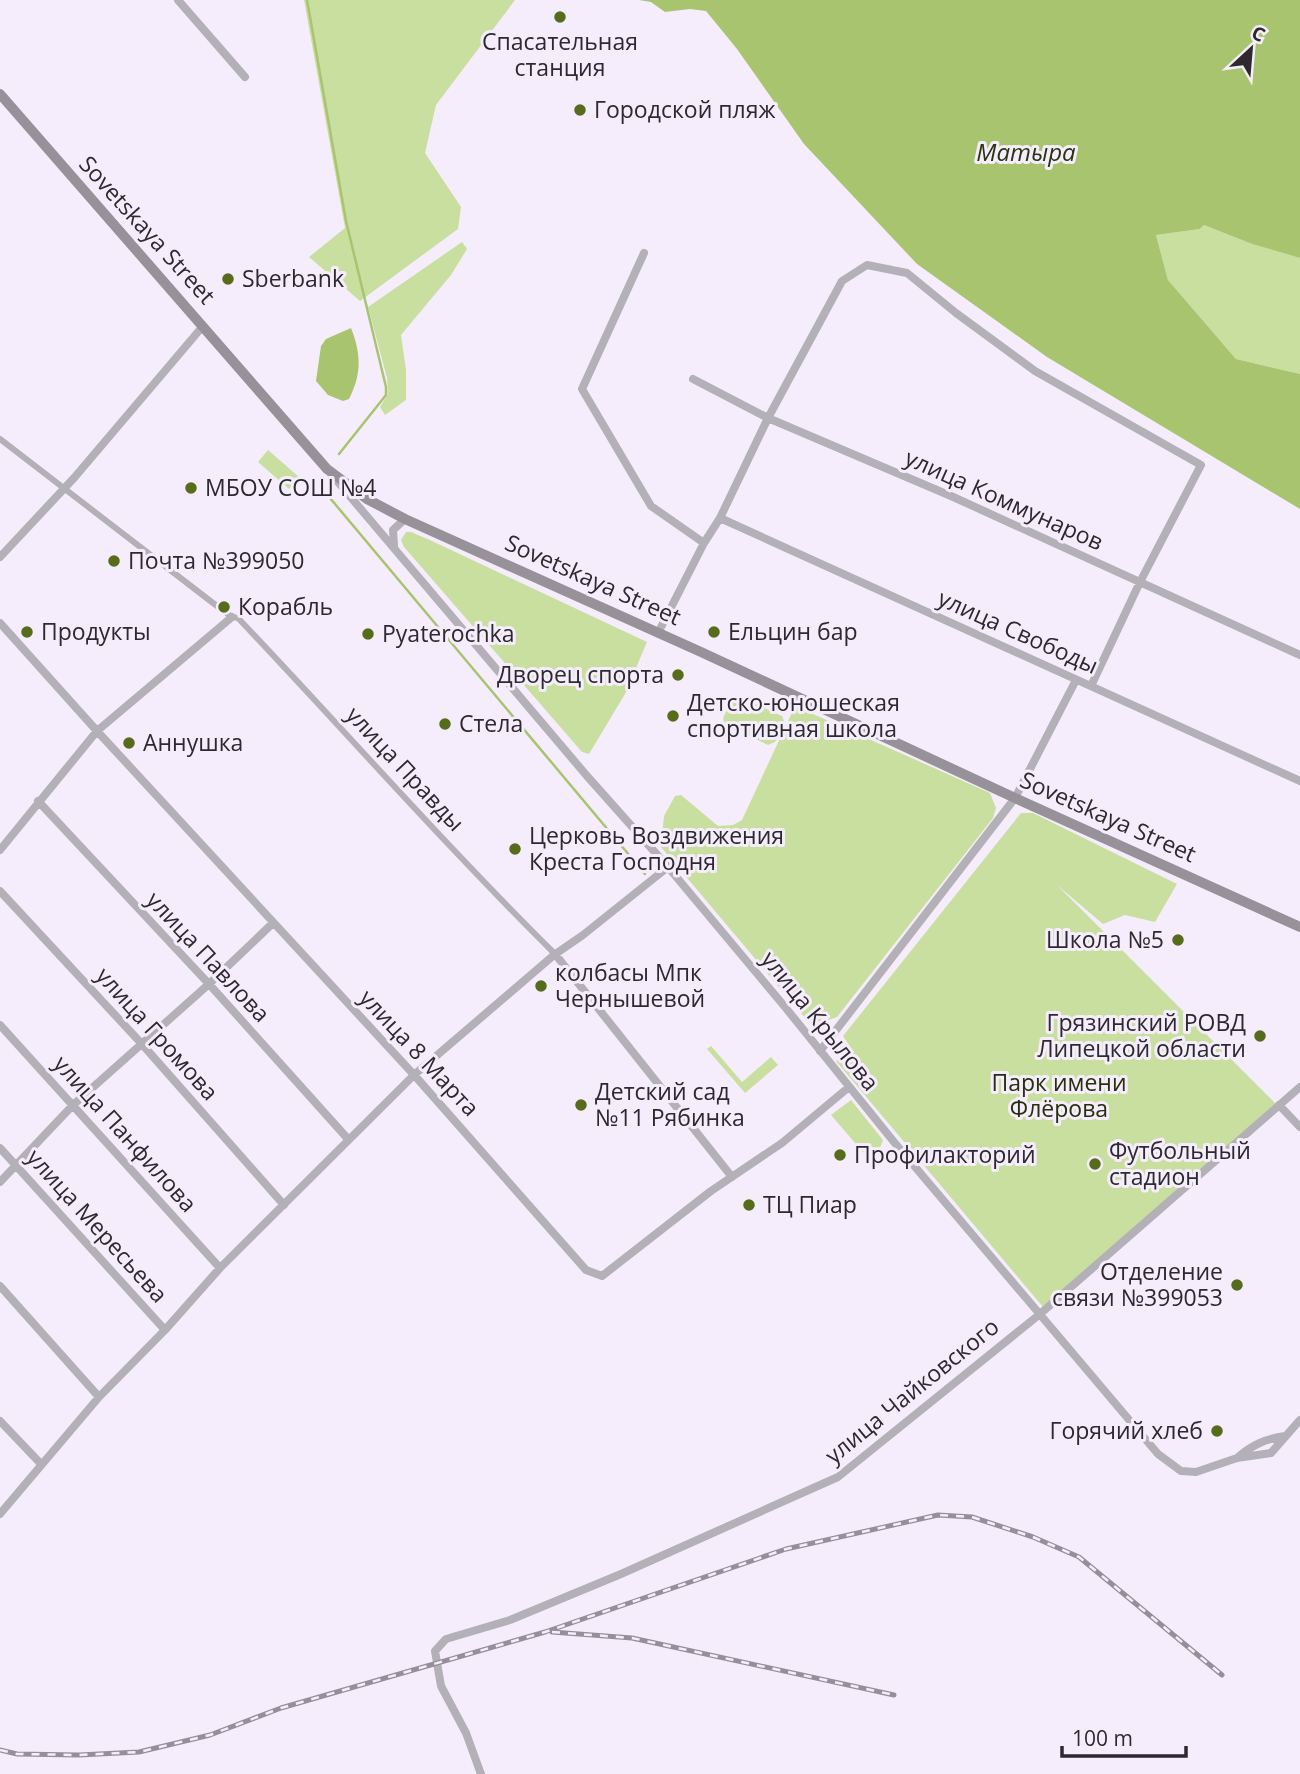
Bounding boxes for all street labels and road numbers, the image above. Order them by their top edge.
street label: Sovetskaya Street [72,148,223,310]
street label: улица Коммунаров [900,441,1109,557]
street label: Sovetskaya Street [500,526,686,632]
street label: улица Свободы [933,581,1104,681]
street label: улица Правды [339,699,472,838]
street label: Sovetskaya Street [1015,763,1201,869]
street label: улица Павлова [140,884,278,1029]
street label: улица Крылова [754,944,887,1097]
street label: улица Громова [89,960,226,1107]
street label: улица 8 Марта [353,982,487,1123]
street label: улица Панфилова [47,1048,205,1219]
street label: улица Мересьева [20,1142,175,1309]
street label: улица Чайковского [818,1310,1005,1470]

